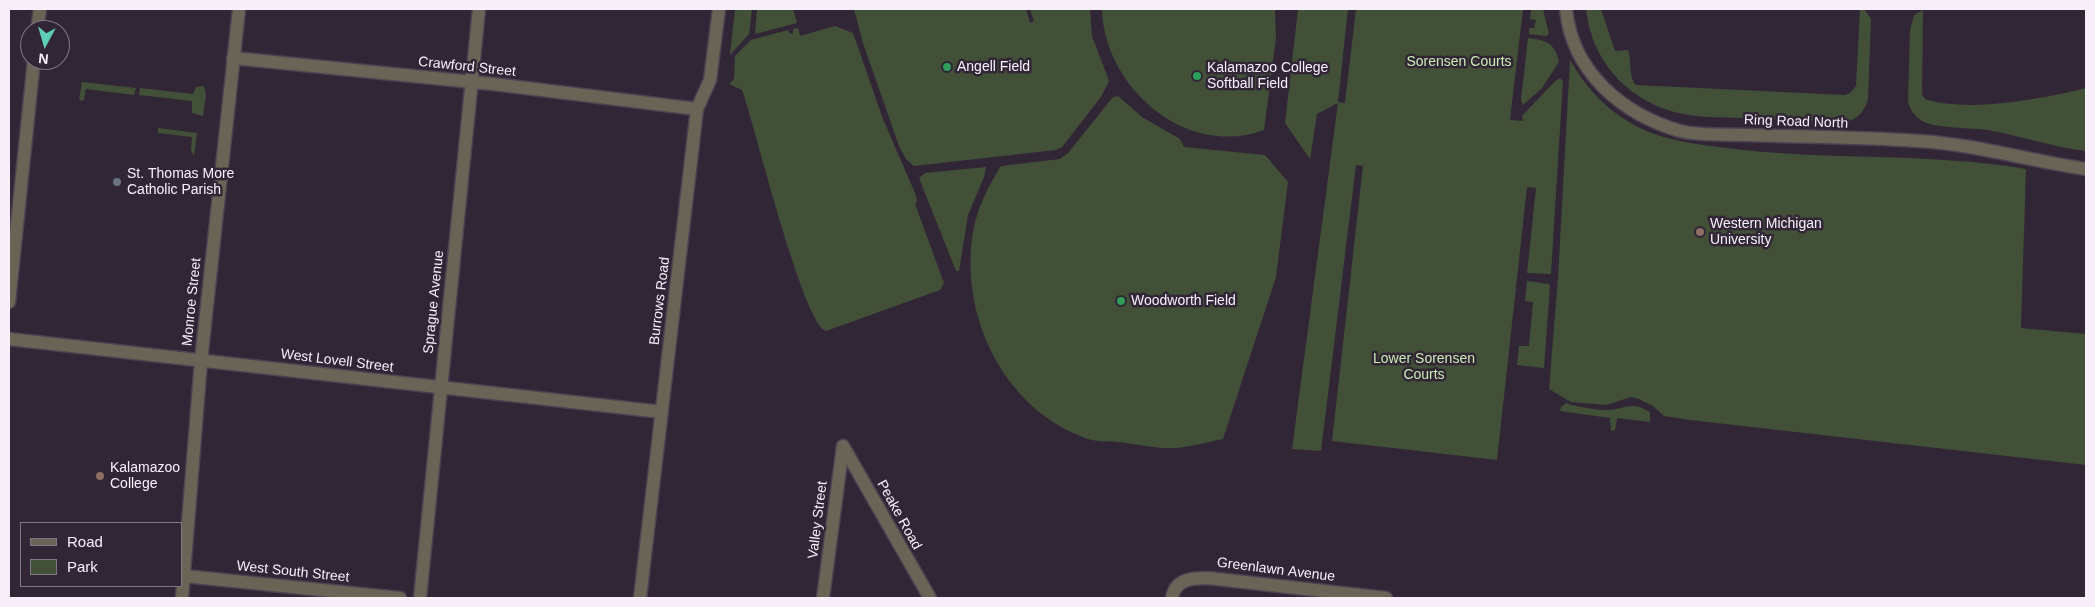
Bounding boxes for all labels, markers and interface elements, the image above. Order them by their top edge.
north arrow [20,20,70,70]
text: N [38,50,49,67]
street label: Crawford Street [417,54,517,80]
park label: Sorensen Courts [1406,54,1512,70]
place label: Angell Field [957,59,1030,75]
place label: Kalamazoo College Softball Field [1207,60,1328,92]
marker: Angell Field [941,61,953,73]
marker: Kalamazoo College Softball Field [1191,70,1203,82]
street label: Ring Road North [1744,112,1848,132]
place label: St. Thomas More Catholic Parish [127,166,234,198]
marker: St. Thomas More Catholic Parish [111,176,123,188]
place label: Western Michigan University [1710,216,1822,248]
marker: Western Michigan University [1694,226,1706,238]
street label: Sprague Avenue [420,249,448,355]
street label: Burrows Road [646,256,674,346]
street label: Monroe Street [179,257,205,347]
place label: Woodworth Field [1131,293,1236,309]
marker: Woodworth Field [1115,295,1127,307]
street label: West Lovell Street [280,346,394,376]
park label: Lower Sorensen Courts [1373,351,1475,384]
place label: Kalamazoo College [110,460,180,492]
marker: Kalamazoo College [94,470,106,482]
street label: Peake Road [873,477,925,553]
street label: Valley Street [805,480,831,560]
legend [20,522,182,587]
text: Road [67,533,103,550]
street label: Greenlawn Avenue [1216,554,1336,586]
text: Park [67,558,98,575]
street label: West South Street [236,558,350,586]

